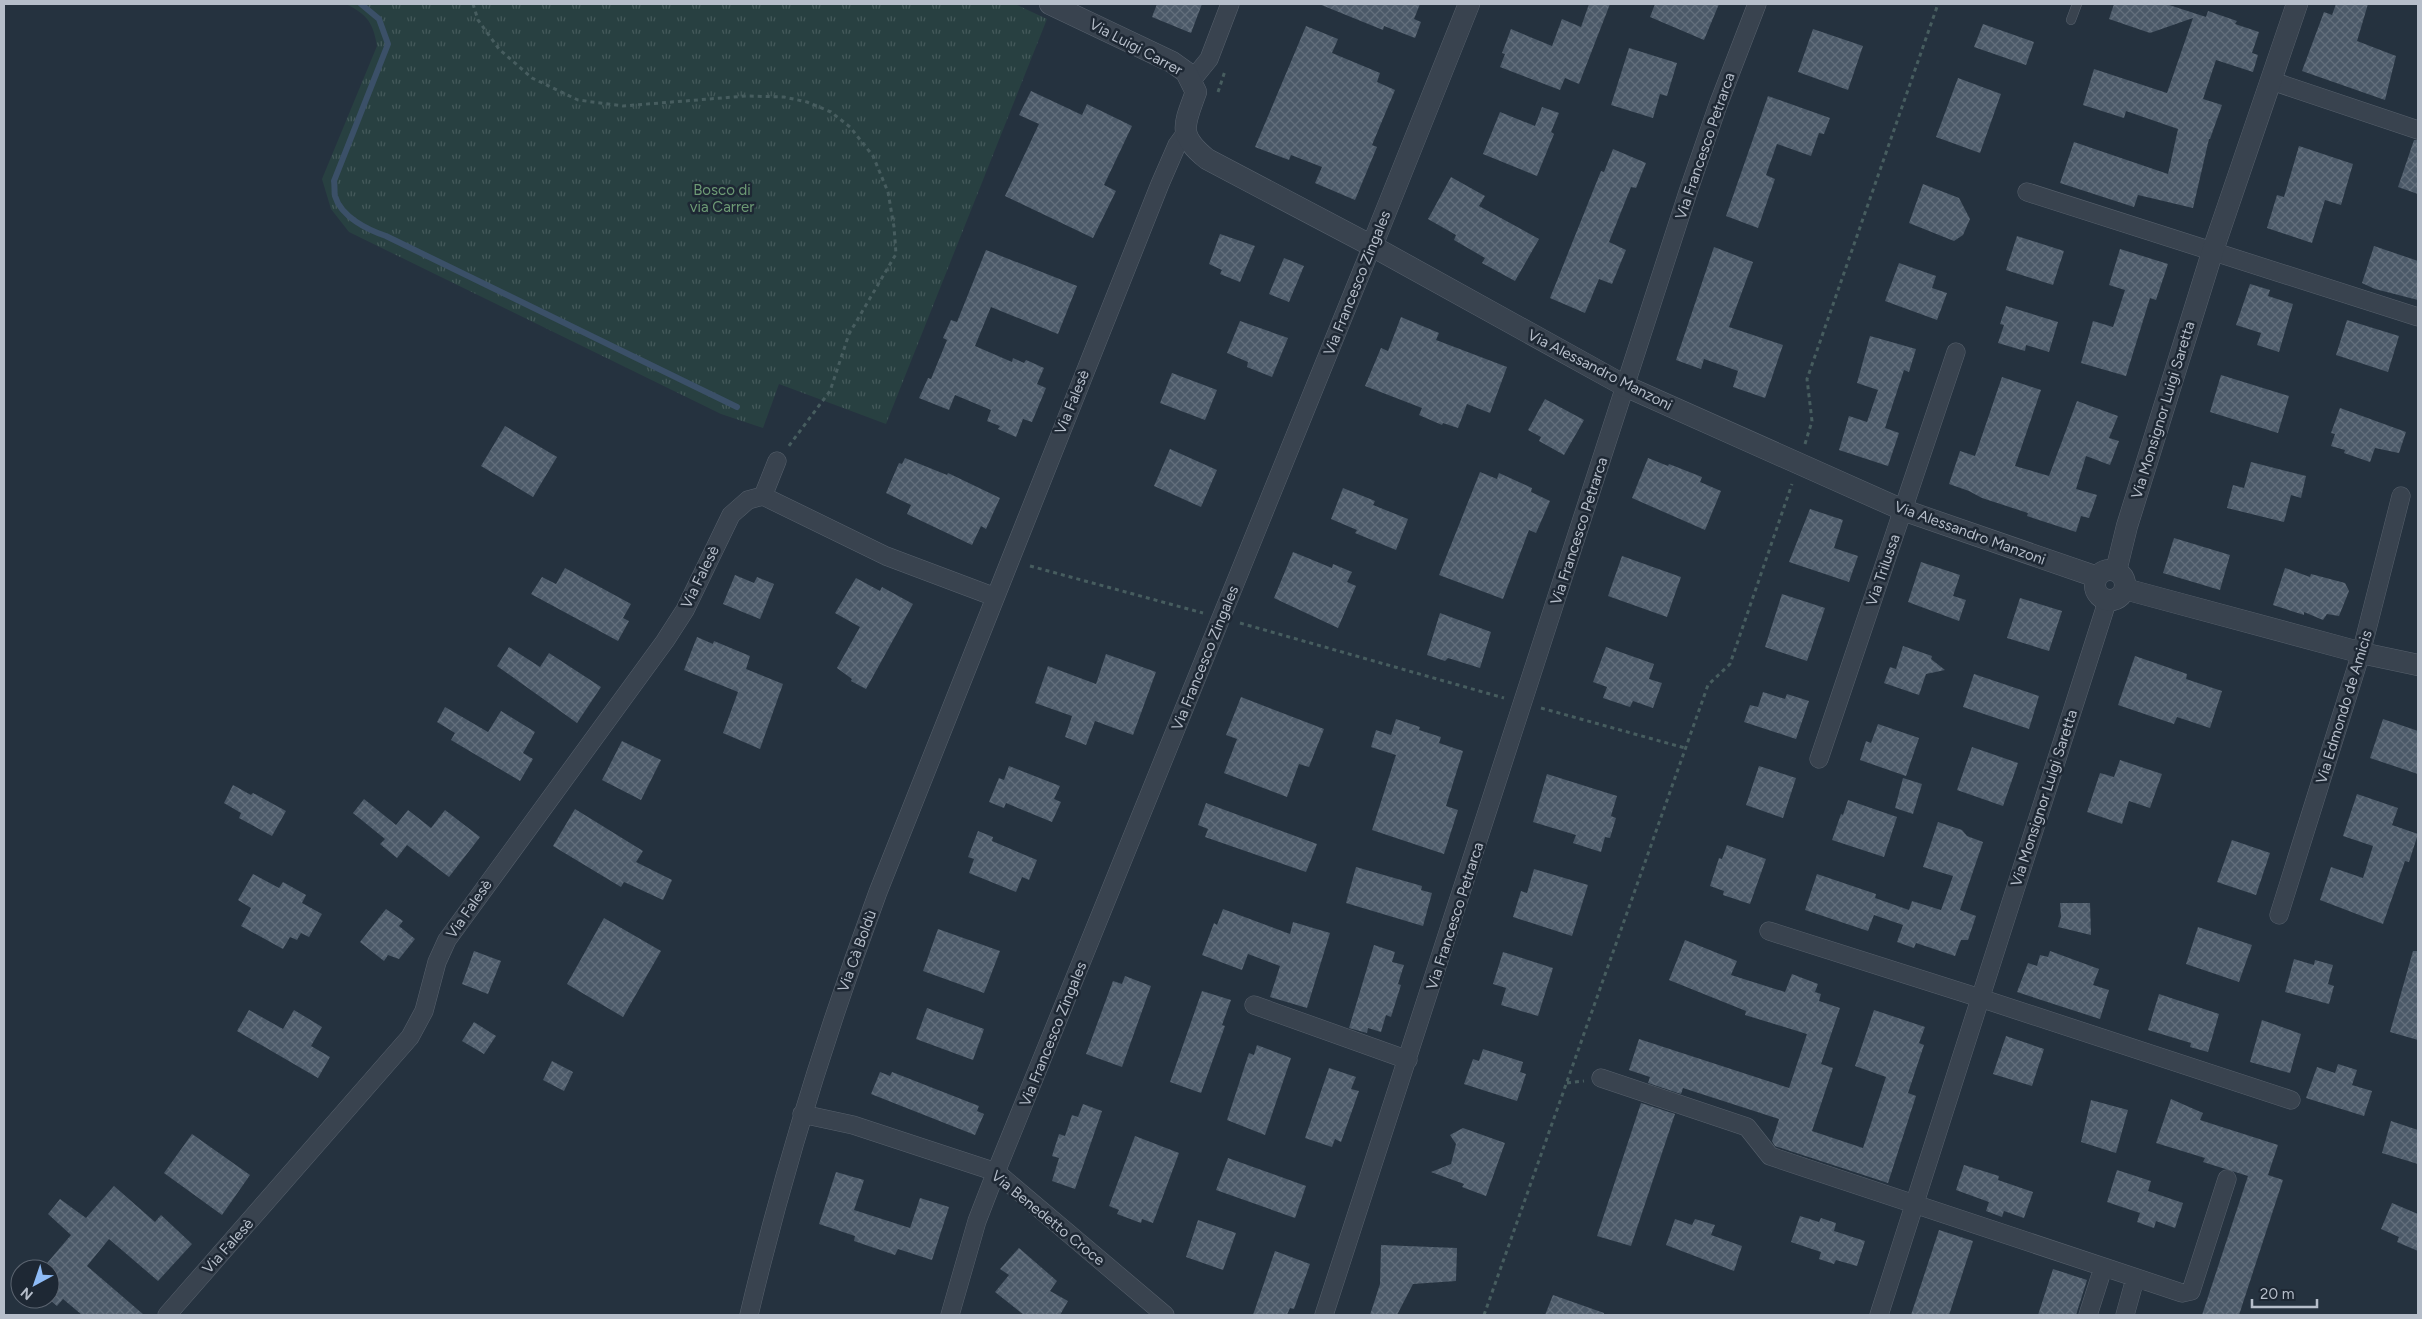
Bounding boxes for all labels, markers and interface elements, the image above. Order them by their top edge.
street label: Via Luigi Carrer [1086,15,1186,79]
street label: Via Francesco Petrarca [1671,70,1739,222]
park label: Bosco di via Carrer [690,181,754,216]
street label: Via Francesco Zingales [1320,208,1394,358]
street label: Via Monsignor Luigi Saretta [2127,319,2199,501]
street label: Via Alessandro Manzoni [1525,326,1675,414]
street label: Via Falesè [1051,367,1093,437]
street label: Via Francesco Petrarca [1547,455,1611,607]
street label: Via Alessandro Manzoni [1892,497,2048,569]
street label: Via Trilussa [1862,532,1904,608]
street label: Via Falesè [677,543,723,611]
street label: Via Francesco Zingales [1168,583,1242,733]
street label: Via Edmondo de Amicis [2312,628,2376,786]
street label: Via Monsignor Luigi Saretta [2007,707,2081,889]
street label: Via Francesco Petrarca [1423,840,1487,992]
street label: Via Falesè [442,876,496,942]
street label: Via Cà Boldù [834,908,880,994]
street label: Via Francesco Zingales [1016,959,1090,1109]
street label: Via Benedetto Croce [988,1167,1108,1269]
street label: Via Falesè [199,1215,257,1277]
north arrow [10,1259,60,1309]
scale bar [2252,1276,2317,1308]
text: N [17,1284,37,1304]
text: 20 m [2260,1285,2294,1303]

